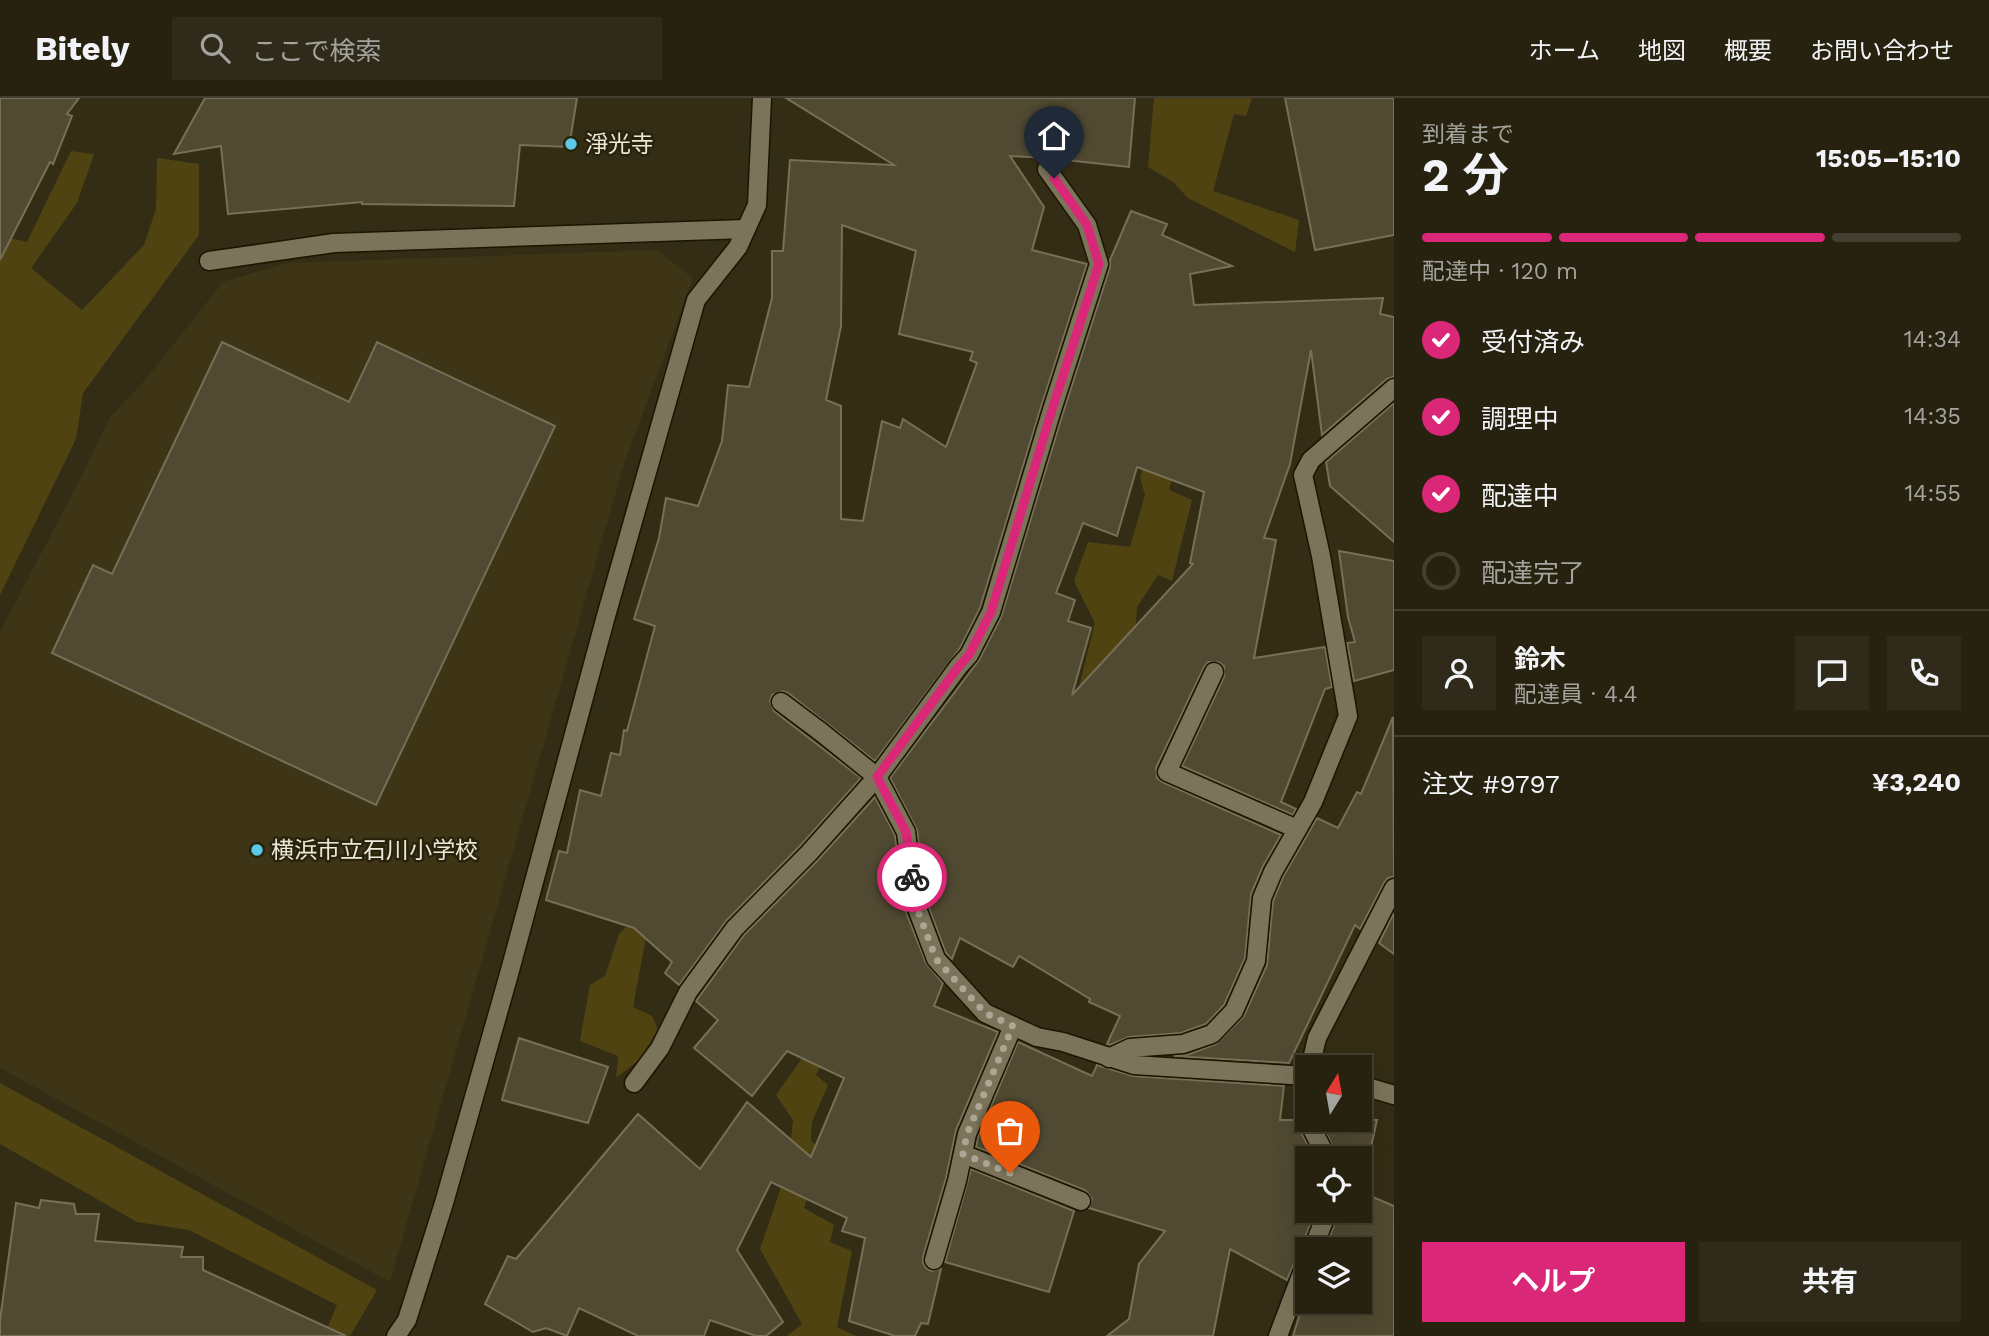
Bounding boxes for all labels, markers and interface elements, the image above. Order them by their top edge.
search box [172,17,662,80]
text: Bitely [35,29,130,68]
icon: search [196,29,234,67]
text: ここで検索 [252,36,382,66]
text: ホーム [1529,37,1600,65]
text: 地図 [1638,37,1686,65]
text: 概要 [1724,37,1772,65]
text: お問い合わせ [1810,37,1954,65]
pin [1024,106,1084,178]
icon: home [1035,117,1073,155]
text: 到着まで [1422,121,1514,148]
place label: 淨光寺 [585,131,654,158]
marker: 淨光寺 [563,136,579,152]
text: 15:05–15:10 [1816,143,1961,173]
text: 2 分 [1422,148,1509,202]
text: 配達中 · 120 m [1422,258,1578,285]
icon: check [1422,321,1460,359]
text: 14:34 [1904,326,1961,353]
text: 受付済み [1481,327,1585,357]
icon: check [1422,398,1460,436]
text: 14:35 [1904,403,1961,430]
text: 調理中 [1481,404,1559,434]
icon: check [1422,475,1460,513]
text: 14:55 [1904,480,1961,507]
text: 配達中 [1481,481,1559,511]
text: 配達完了 [1481,558,1585,588]
button: person [1422,636,1496,710]
button: chat [1795,636,1869,710]
button: phone [1887,636,1961,710]
text: 鈴木 [1514,644,1566,674]
text: 配達員 · 4.4 [1514,681,1638,708]
text: ¥3,240 [1872,767,1961,797]
text: 注文 #9797 [1422,769,1560,799]
place label: 横浜市立石川小学校 [271,837,478,864]
marker: 横浜市立石川小学校 [249,842,265,858]
courier [877,842,947,912]
icon: bike [893,858,931,896]
north arrow [1295,1055,1372,1132]
map controls [1295,1055,1372,1314]
pin [980,1101,1040,1173]
icon: bag [991,1112,1029,1150]
button: locate [1295,1146,1372,1223]
button: layers [1295,1237,1372,1314]
button: ヘルプ [1422,1242,1685,1322]
button: 共有 [1699,1242,1961,1322]

